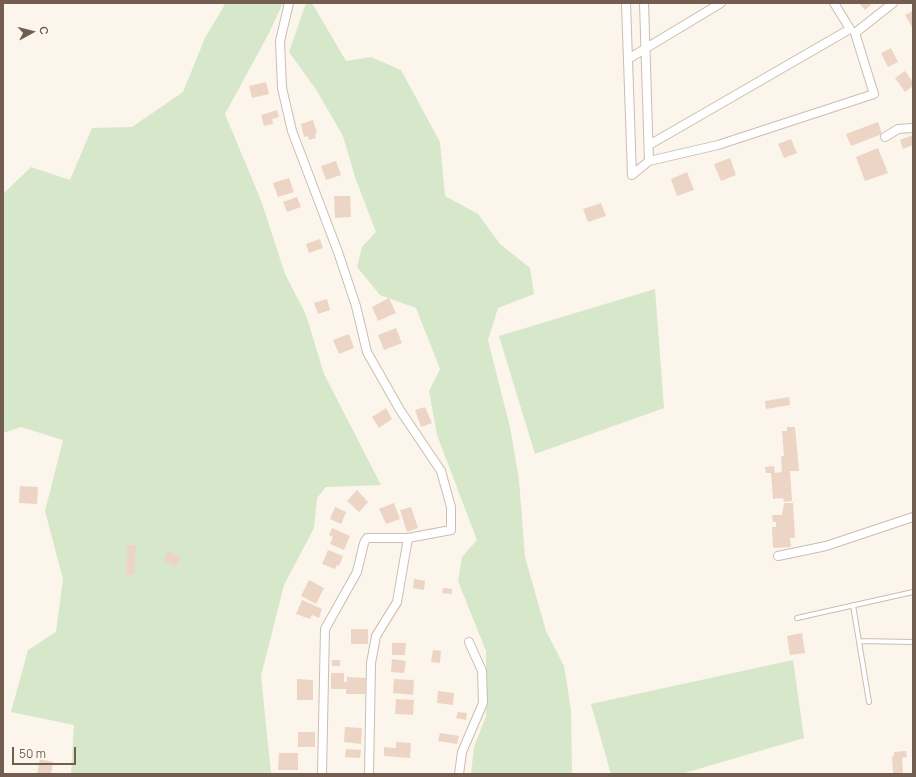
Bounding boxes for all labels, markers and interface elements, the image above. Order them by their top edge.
north arrow [12,12,52,52]
text: С [36,26,52,35]
scale bar [14,739,78,765]
text: 50 m [19,745,46,762]

